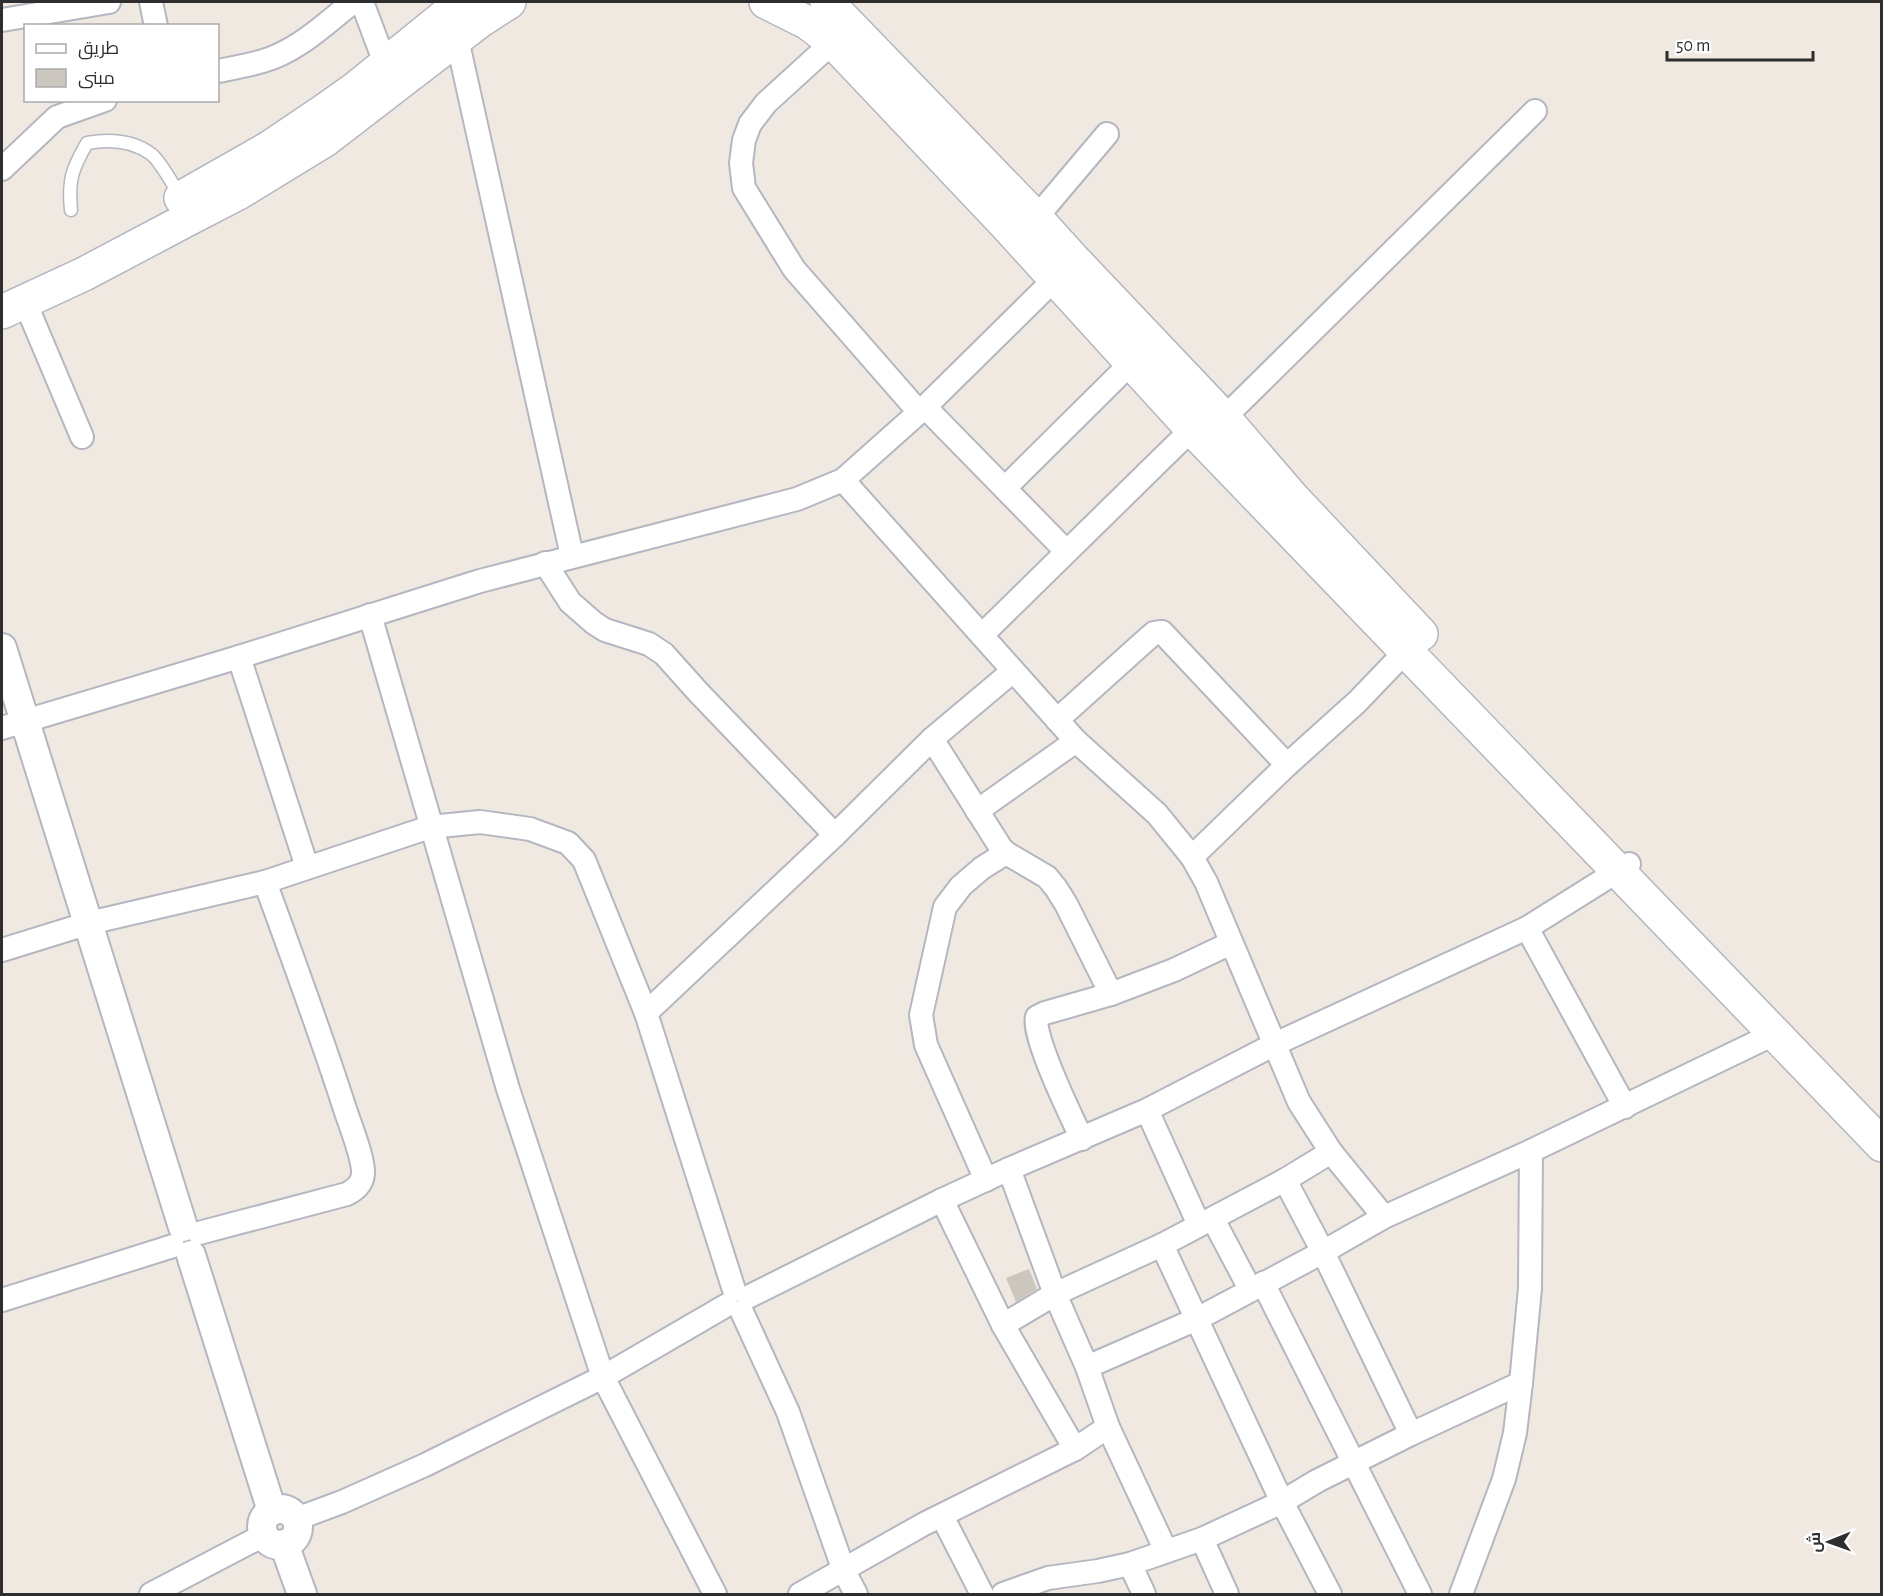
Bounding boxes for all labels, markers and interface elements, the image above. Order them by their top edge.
legend [24,24,219,102]
scale bar [1667,24,1812,62]
text: 50 m [1676,37,1710,55]
text: طريق [78,40,119,60]
text: مبنى [78,70,115,89]
north arrow [1799,1512,1859,1572]
text: ش [1806,1532,1824,1553]

